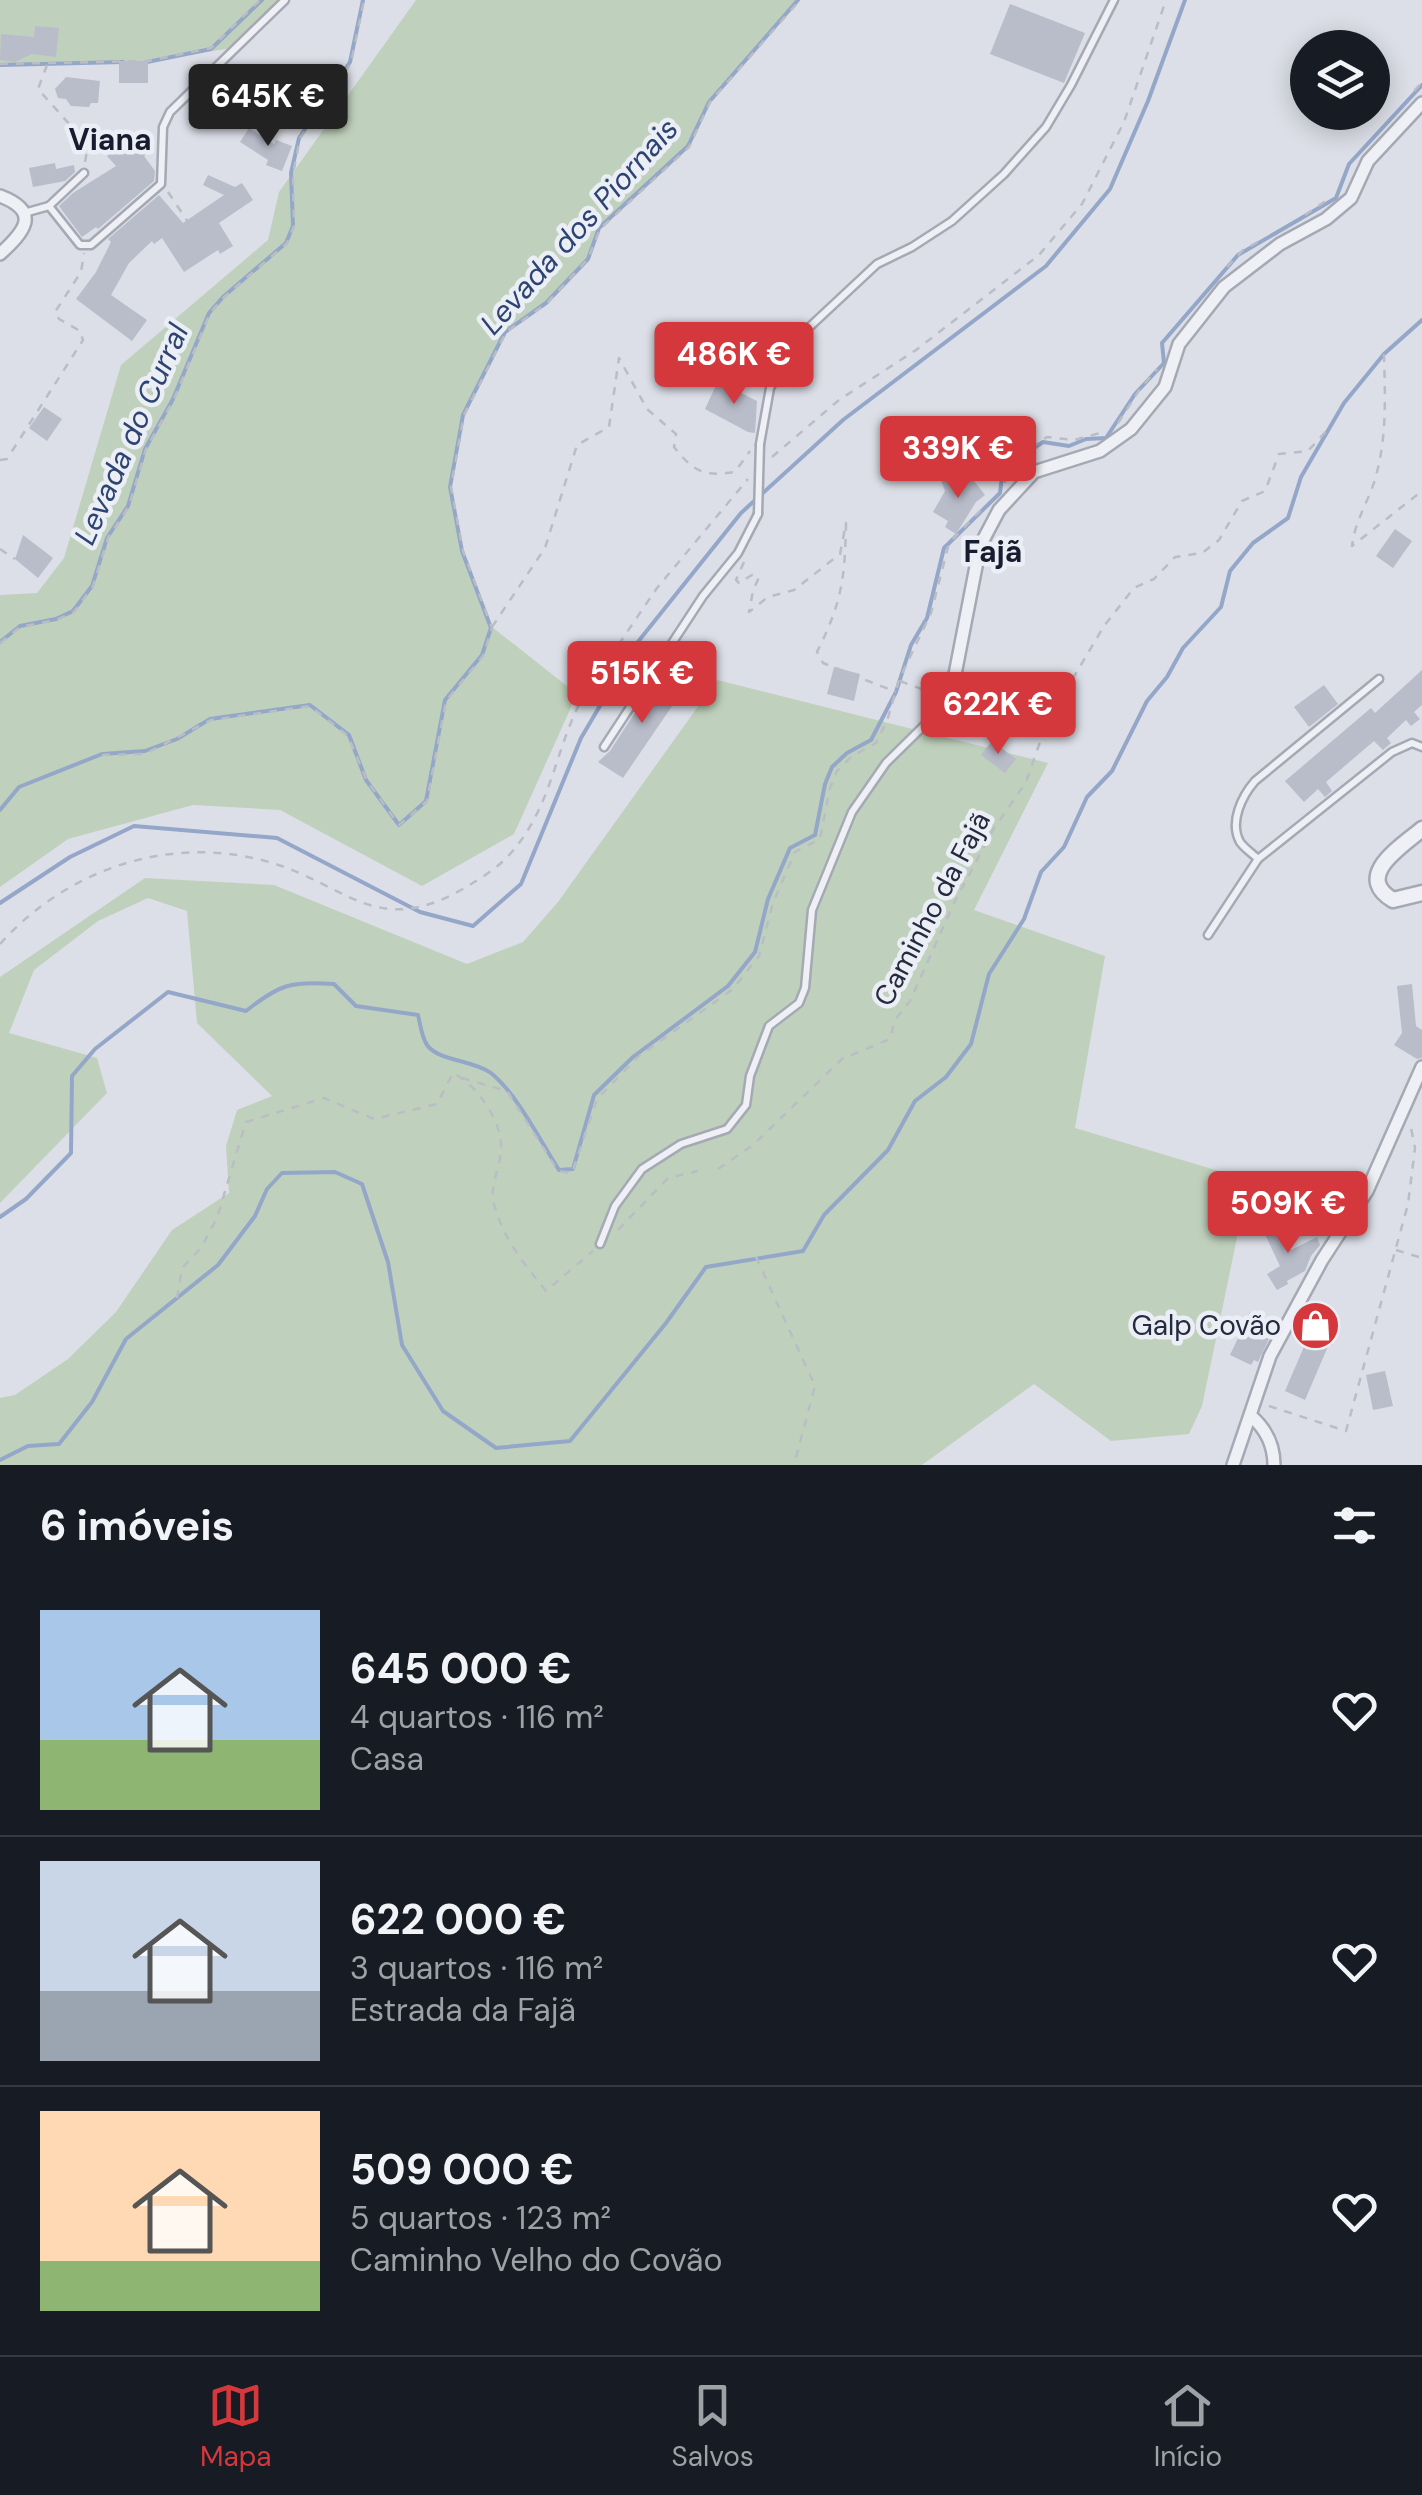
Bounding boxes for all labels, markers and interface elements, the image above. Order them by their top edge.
map controls [1290,30,1390,130]
button: layers [1290,30,1390,130]
pin: 645K € [187,64,349,149]
text: 645K € [211,75,325,117]
water label: Levada dos Piornais [471,110,687,342]
district label: Viana [68,120,152,159]
water label: Levada do Curral [65,316,198,550]
pin: 486K € [653,322,815,407]
text: 486K € [676,333,792,375]
pin: 339K € [877,416,1039,501]
text: 339K € [902,427,1014,469]
district label: Fajã [964,532,1022,571]
pin: 515K € [561,641,723,726]
text: 515K € [589,652,695,694]
pin: 622K € [917,672,1079,757]
text: 622K € [943,683,1053,725]
street label: Caminho da Fajã [865,806,999,1012]
pin: 509K € [1207,1171,1369,1256]
text: 509K € [1230,1182,1346,1224]
shop icon: Galp Covão [1290,1299,1342,1351]
place label: Galp Covão [1131,1307,1281,1344]
text: 6 imóveis [40,1498,234,1553]
icon: filters [1327,1498,1382,1553]
text: 645 000 € [350,1641,572,1696]
icon: home [120,1650,240,1770]
icon: heart [1327,1683,1382,1738]
text: 4 quartos · 116 m² [350,1696,604,1738]
text: Casa [350,1738,424,1780]
text: 622 000 € [350,1892,566,1947]
icon: home [120,1901,240,2021]
icon: heart [1327,1934,1382,1989]
text: 3 quartos · 116 m² [350,1947,603,1989]
text: Estrada da Fajã [350,1989,576,2031]
text: 509 000 € [350,2142,574,2197]
icon: home [120,2151,240,2271]
icon: heart [1327,2184,1382,2239]
text: 5 quartos · 123 m² [350,2197,611,2239]
text: Caminho Velho do Covão [350,2239,722,2281]
tab: Mapa [200,2378,272,2475]
tab: Salvos [671,2378,754,2475]
tab: Início [1154,2378,1222,2475]

